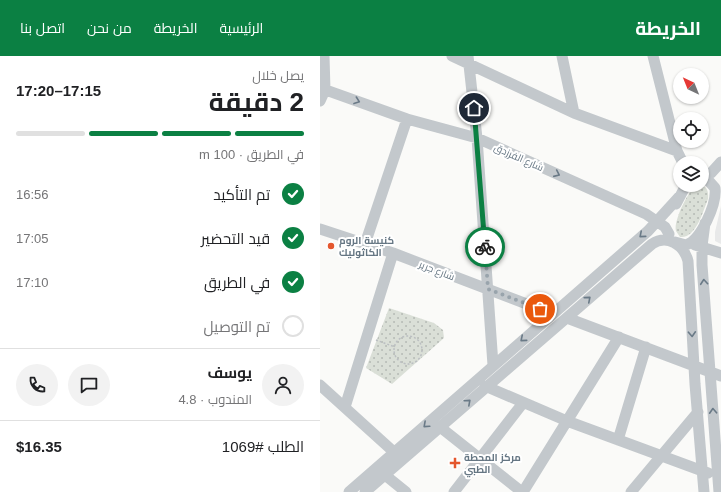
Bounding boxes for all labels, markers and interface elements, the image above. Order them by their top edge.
text: الخريطة [635,18,701,39]
text: اتصل بنا [20,20,65,36]
text: من نحن [87,20,132,36]
text: الخريطة [154,20,197,36]
text: الرئيسية [219,20,263,36]
text: يصل خلال [252,68,304,83]
north arrow [673,68,709,104]
map controls [673,68,709,192]
text: 17:15–17:20 [16,82,101,99]
text: 2 دقيقة [209,87,304,117]
pin [457,91,491,125]
one-way arrow [353,97,360,105]
icon: home [463,97,485,119]
button: locate [673,112,709,148]
street label: شارع الفرزدق [492,142,545,174]
text: في الطريق · 100 m [199,147,304,162]
button: layers [673,156,709,192]
one-way arrow [553,169,561,177]
icon: check [282,183,304,205]
text: تم التأكيد [213,186,270,203]
text: 16:56 [16,187,49,202]
icon: check [282,227,304,249]
courier [465,227,505,267]
text: قيد التحضير [201,230,270,247]
text: 17:05 [16,231,49,246]
one-way arrow [640,231,647,238]
place label: كنيسة الروم الكاثوليك [339,235,394,259]
icon: bike [474,236,496,258]
marker: كنيسة الروم الكاثوليك [326,241,336,251]
street label: شارع جرير [416,258,456,283]
icon: check [282,271,304,293]
text: في الطريق [204,274,270,291]
text: 17:10 [16,275,49,290]
one-way arrow [699,279,708,285]
pin [523,292,557,326]
one-way arrow [583,297,591,304]
icon: bag [529,298,551,320]
text: تم التوصيل [204,318,270,335]
one-way arrow [688,331,697,338]
one-way arrow [521,335,528,342]
button: phone [16,364,58,406]
button: chat [68,364,110,406]
text: يوسف [207,364,252,381]
button: person [262,364,304,406]
text: المندوب · 4.8 [178,392,252,407]
one-way arrow [463,399,471,407]
one-way arrow [709,408,718,414]
one-way arrow [423,420,431,428]
text: $16.35 [16,438,62,455]
text: الطلب #1069 [222,438,304,455]
place label: مركز المحطة الطبي [464,452,521,478]
marker: مركز المحطة الطبي [449,457,461,469]

